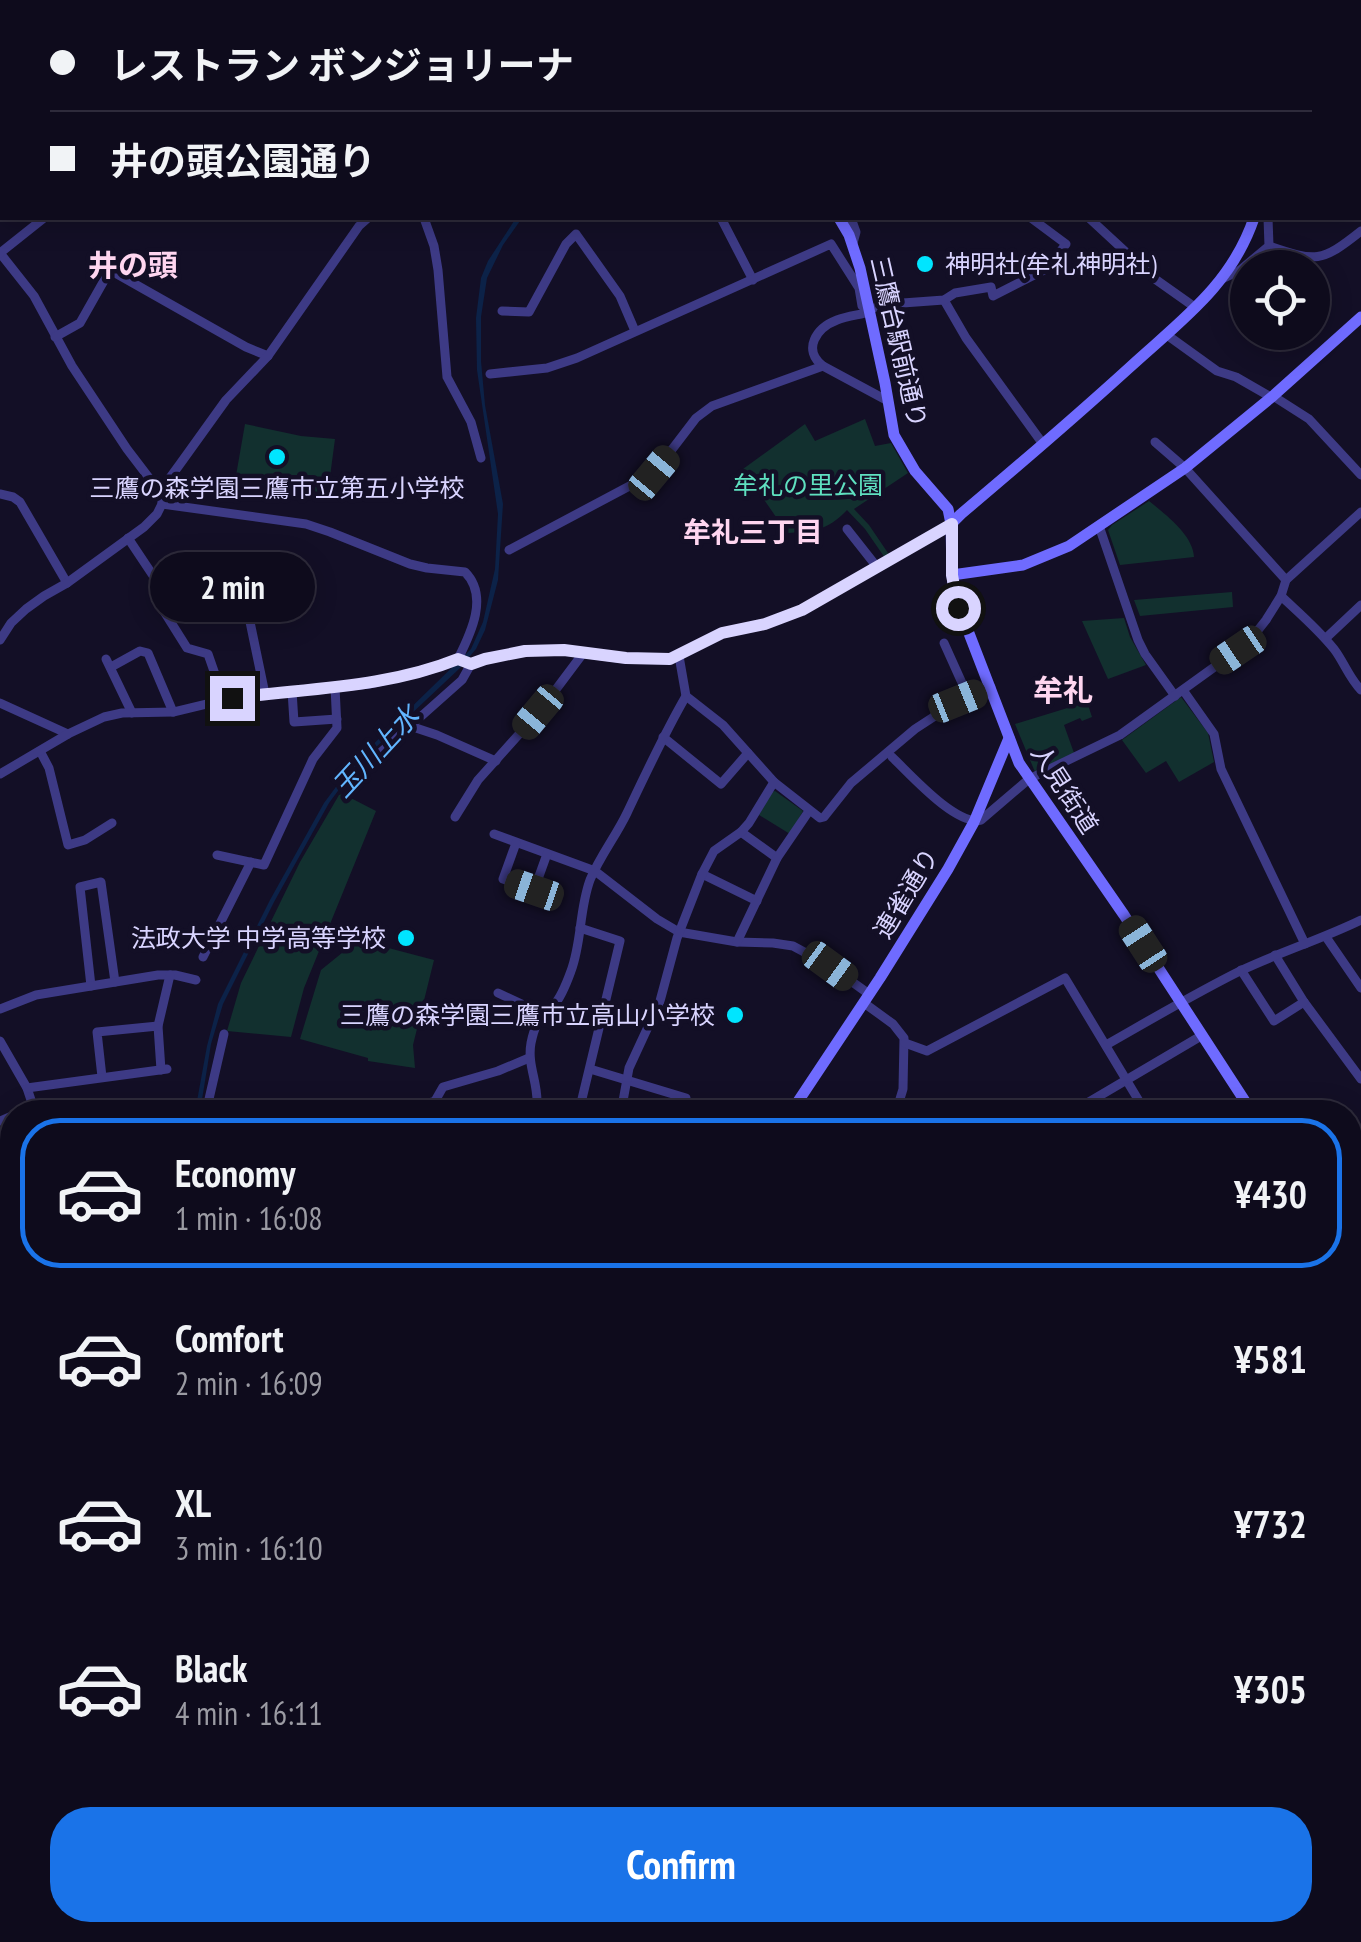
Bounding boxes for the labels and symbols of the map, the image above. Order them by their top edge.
district label: 井の頭 [88,245,178,284]
place label: 神明社(牟礼神明社) [945,248,1157,280]
street label: 三鷹台駅前通り [864,253,934,431]
marker: 神明社(牟礼神明社) [914,253,936,275]
car [623,440,685,506]
marker: 三鷹の森学園三鷹市立第五小学校 [266,446,288,468]
park label: 牟礼の里公園 [733,469,883,501]
place label: 三鷹の森学園三鷹市立第五小学校 [89,472,465,504]
district label: 牟礼三丁目 [683,513,823,550]
callout: 2 min [150,553,314,623]
route start [936,586,981,631]
car [1205,621,1271,679]
district label: 牟礼 [1033,670,1093,709]
route end [210,676,255,721]
car [925,676,991,726]
car [507,679,569,745]
water label: 玉川上水 [323,695,429,805]
street label: 人見街道 [1024,738,1106,840]
street label: 連雀通り [867,842,945,944]
car [501,866,567,914]
car [1114,911,1172,977]
place label: 法政大学 中学高等学校 [131,922,386,954]
marker: 法政大学 中学高等学校 [395,927,417,949]
car [797,936,863,996]
place label: 三鷹の森学園三鷹市立高山小学校 [340,999,715,1031]
marker: 三鷹の森学園三鷹市立高山小学校 [724,1004,746,1026]

